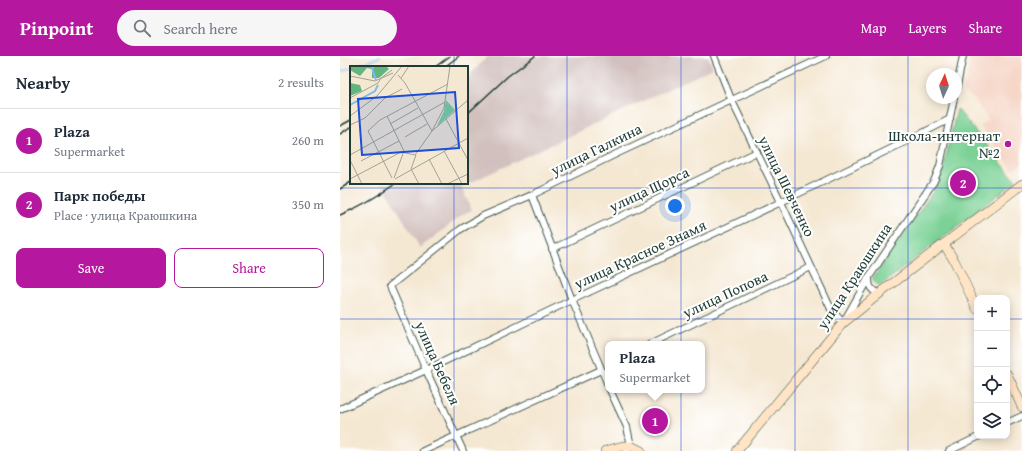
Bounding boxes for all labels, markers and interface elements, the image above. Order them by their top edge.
search box [117,10,397,46]
text: Pinpoint [20,14,93,42]
icon: search [131,17,153,39]
text: Search here [163,18,237,39]
text: Map [861,18,887,38]
text: Layers [909,18,947,38]
text: Share [969,18,1002,38]
inset map [350,66,468,184]
north arrow [926,68,962,104]
text: Nearby [16,70,70,95]
text: 2 results [278,73,324,92]
street label: улица Галкина [546,117,646,181]
text: Plaza [54,121,90,142]
place label: Школа-интернат №2 [888,125,1001,163]
text: 1 [26,131,32,150]
text: 260 m [292,131,324,150]
street label: улица Шевченко [753,131,821,240]
marker: Школа-интернат №2 [1003,139,1013,149]
text: Supermarket [54,142,125,161]
street label: улица Щорса [605,161,693,217]
pin: 2 [950,168,976,198]
text: Парк победы [54,185,145,206]
text: 2 [26,195,32,214]
text: 350 m [292,195,324,214]
your location [665,196,685,216]
text: Place · улица Краюшкина [54,206,197,225]
street label: улица Красное Знамя [570,214,710,294]
street label: улица Краюшкина [811,218,897,334]
button: Save [16,248,166,288]
button: Share [174,248,324,288]
street label: улица Попова [678,265,772,323]
map controls [974,295,1010,439]
button: + [974,295,1010,331]
street label: улица Бебеля [410,317,466,409]
button: − [974,331,1010,367]
popup [605,341,705,393]
text: Plaza [619,347,655,368]
button: locate [974,367,1010,403]
text: Supermarket [619,368,691,387]
button: layers [974,403,1010,439]
pin: 1 [642,406,668,436]

